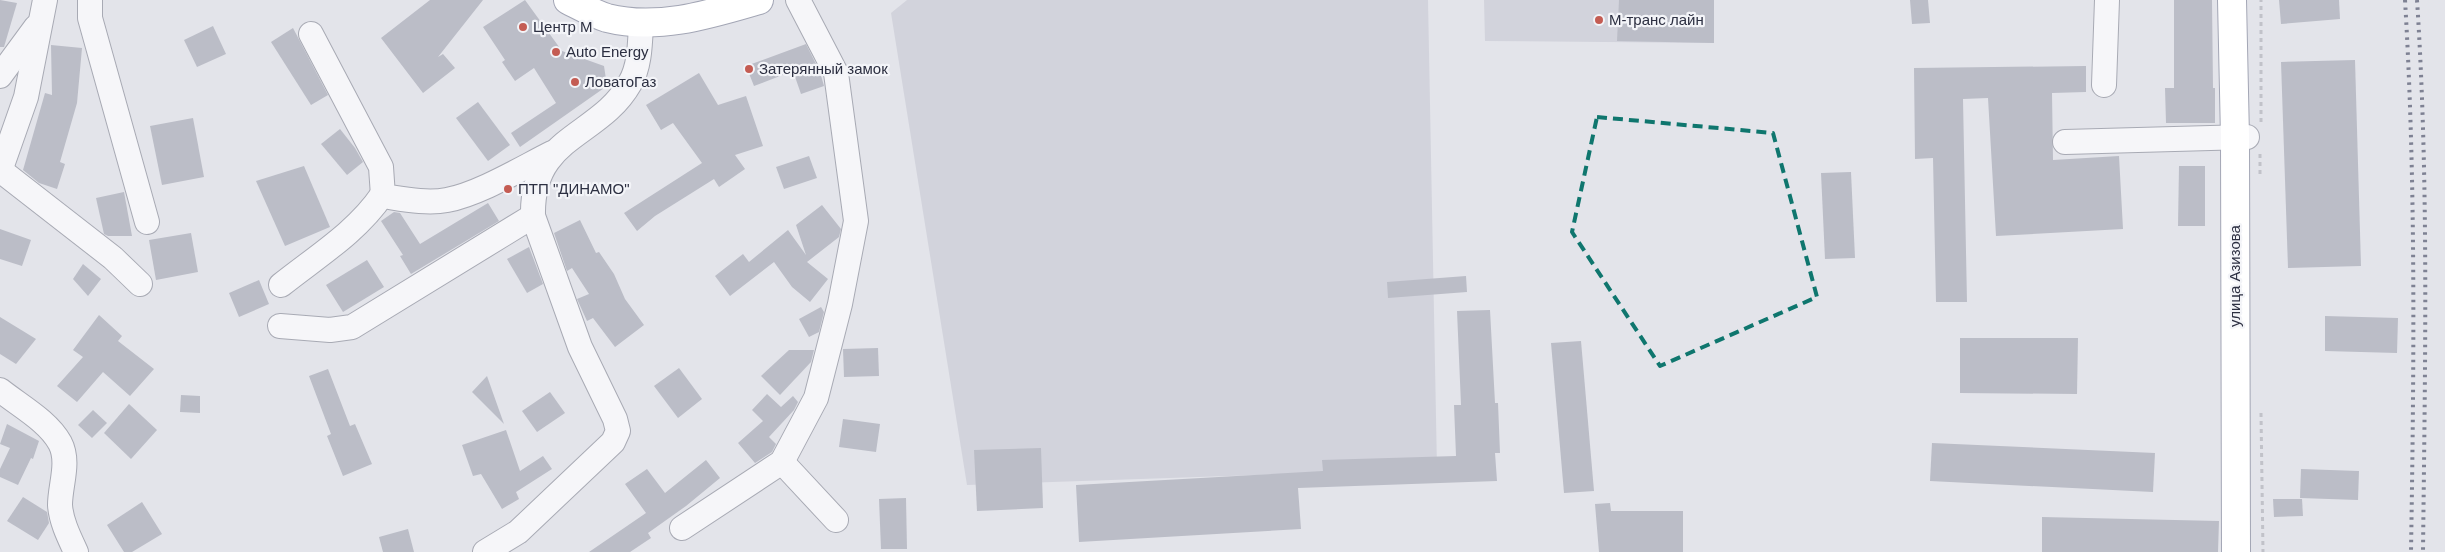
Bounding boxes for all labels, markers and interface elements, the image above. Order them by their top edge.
place label: М-транс лайн [1609,11,1704,28]
marker: М-транс лайн [1593,14,1605,26]
place label: Центр М [533,18,593,35]
marker: Центр М [517,21,529,33]
place label: Auto Energy [566,43,649,60]
marker: Auto Energy [550,46,562,58]
place label: Затерянный замок [759,60,888,77]
marker: Затерянный замок [743,63,755,75]
place label: ЛоватоГаз [585,73,656,90]
marker: ЛоватоГаз [569,76,581,88]
place label: ПТП "ДИНАМО" [518,180,629,197]
marker: ПТП "ДИНАМО" [502,183,514,195]
street label: улица Азизова [2226,224,2243,327]

